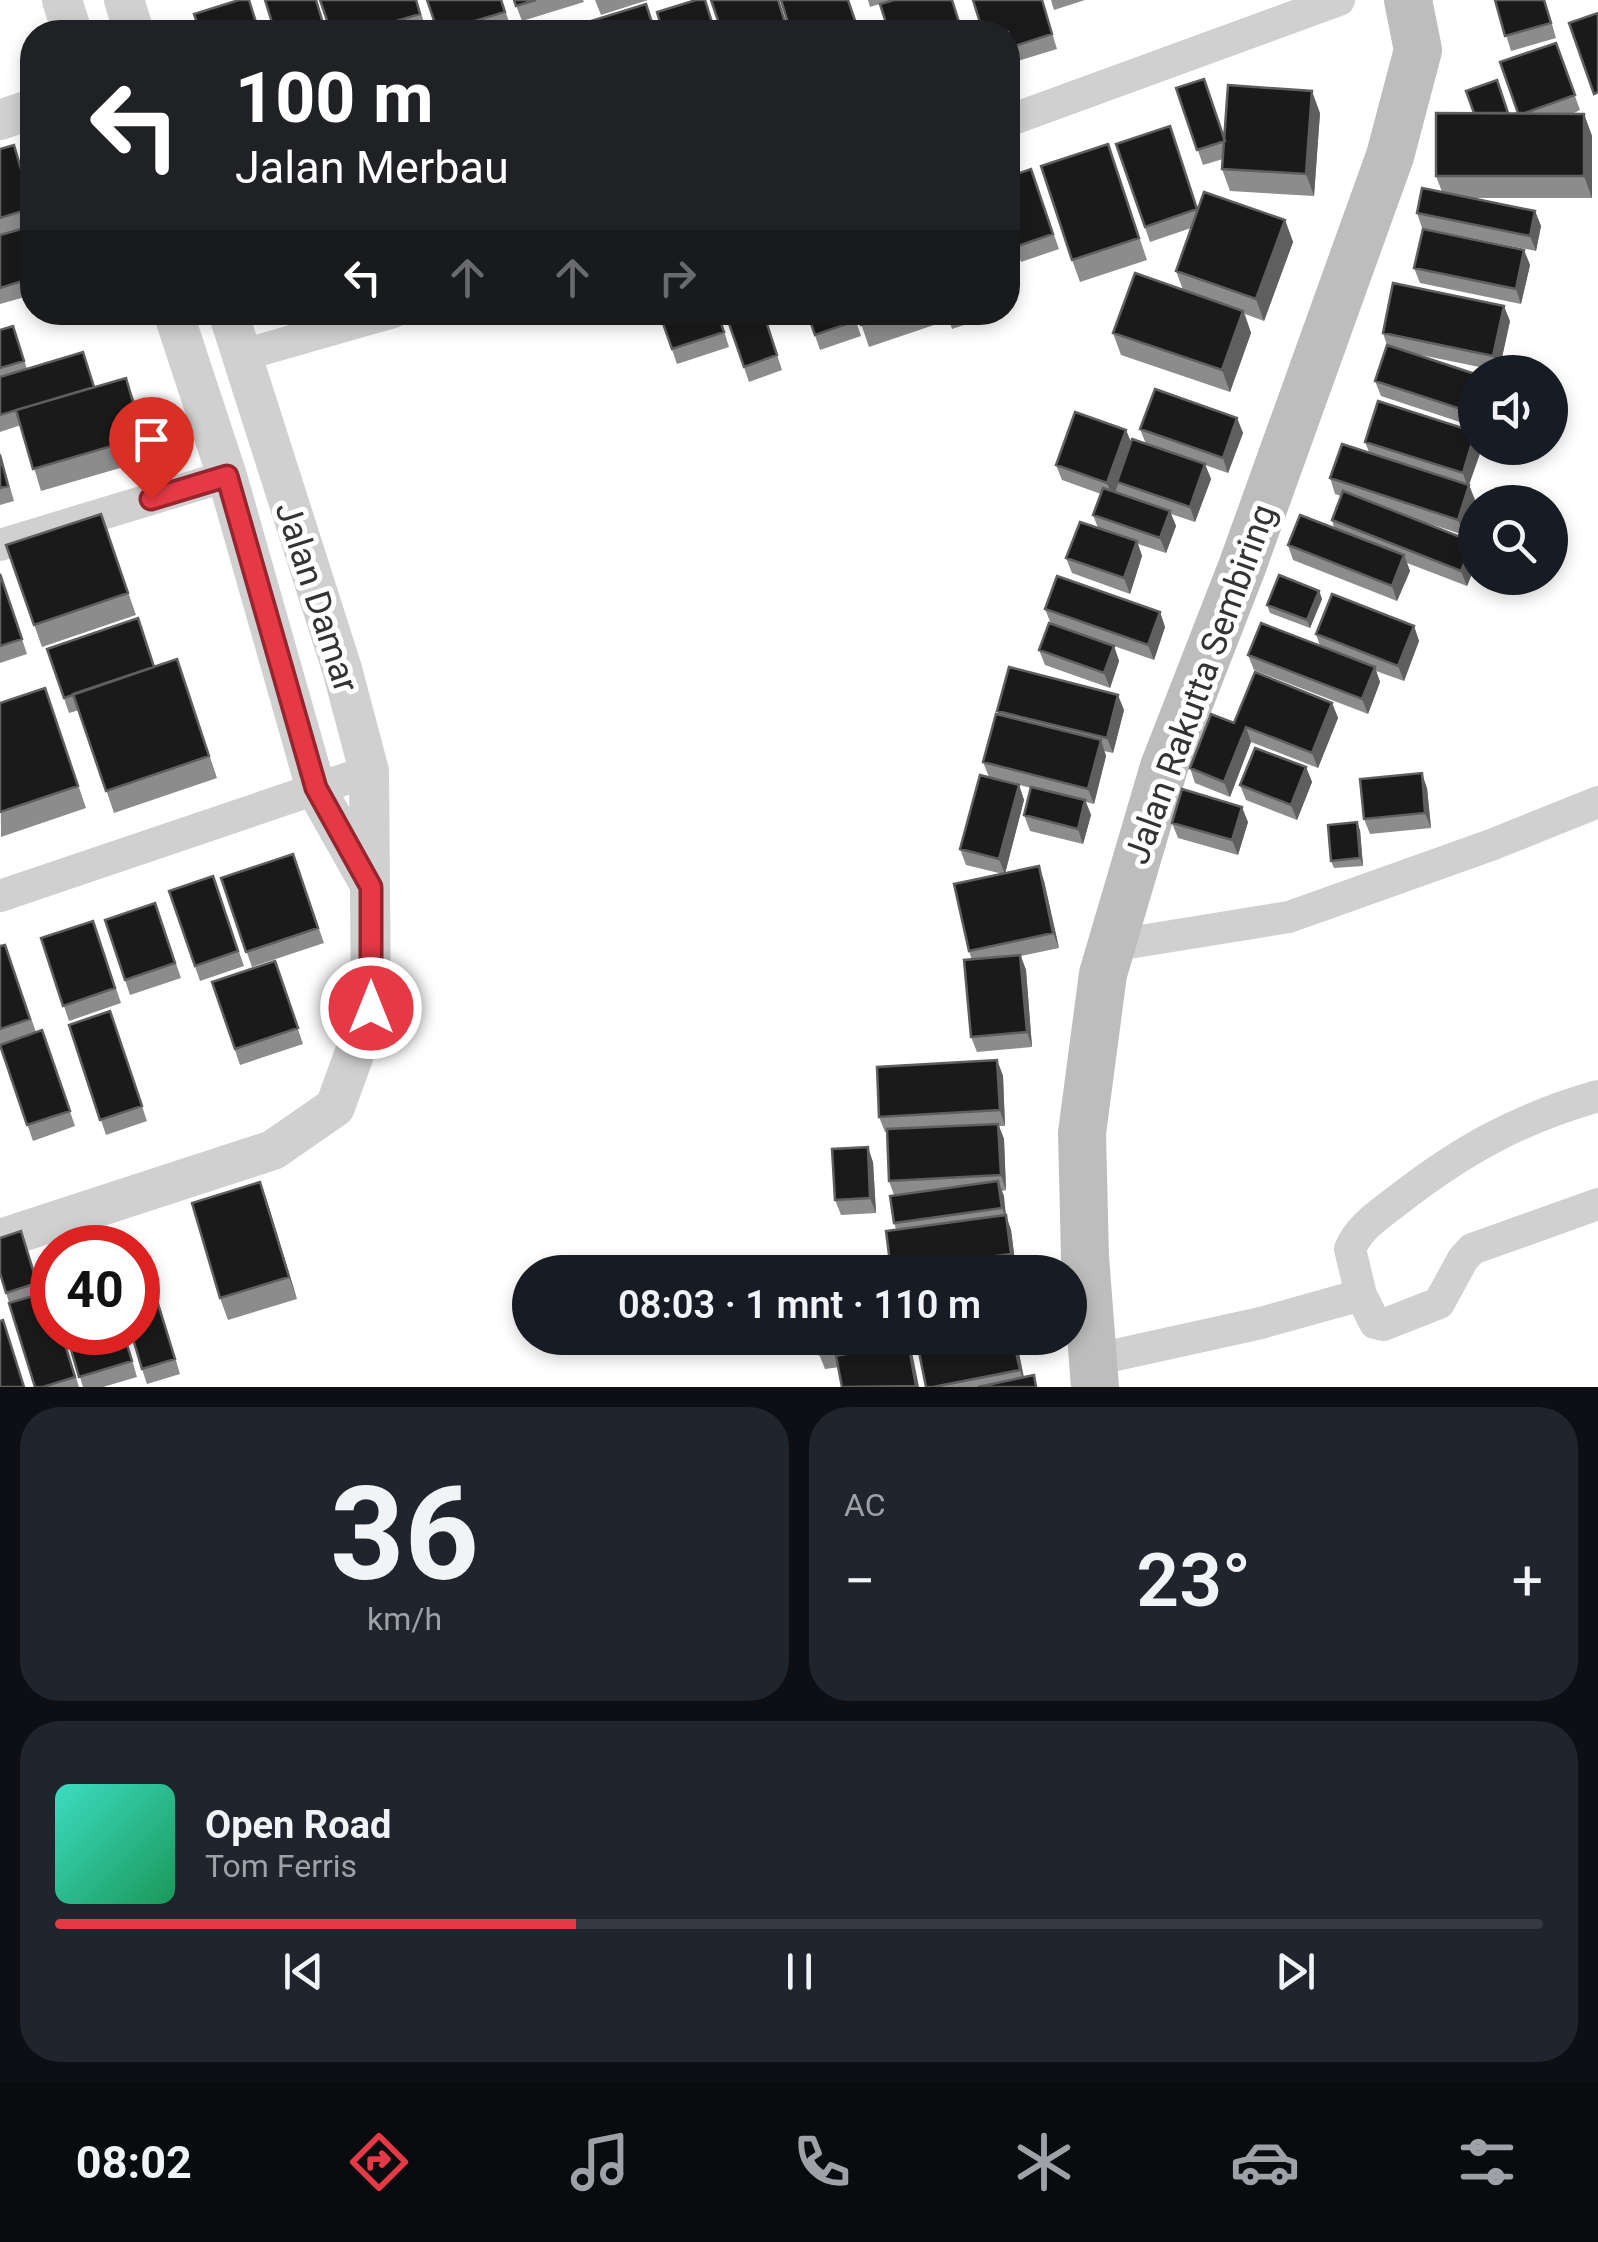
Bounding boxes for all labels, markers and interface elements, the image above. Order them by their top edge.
text: 100 m [235,57,434,139]
icon: left [70,60,200,190]
text: Jalan Merbau [235,141,509,194]
icon: left [335,250,390,305]
icon: ahead [440,250,495,305]
icon: ahead [545,250,600,305]
icon: right [650,250,705,305]
map controls [1458,355,1568,595]
button: sound [1458,355,1568,465]
pin [109,397,194,500]
icon: arrive [124,412,179,467]
button: search [1458,485,1568,595]
street label: Jalan Damar [267,497,367,698]
street label: Jalan Rakutta Sembiring [1116,499,1285,870]
position arrow [319,956,423,1060]
speed limit sign: 40 [30,1225,160,1355]
text: 08:03 · 1 mnt · 110 m [618,1283,981,1327]
text: 36 [330,1458,479,1611]
text: AC [844,1486,886,1524]
text: 23° [1136,1536,1251,1624]
text: − [844,1549,875,1613]
text: + [1512,1549,1543,1613]
text: km/h [367,1600,442,1638]
text: Open Road [205,1803,391,1847]
text: Tom Ferris [205,1847,357,1885]
icon: previous [276,1944,331,1999]
icon: pause [772,1944,827,1999]
icon: next [1268,1944,1323,1999]
icon: directions [344,2127,414,2197]
icon: music [565,2127,635,2197]
icon: phone [787,2127,857,2197]
icon: climate [1009,2127,1079,2197]
icon: car [1230,2127,1300,2197]
icon: filters [1452,2127,1522,2197]
text: 08:02 [76,2136,192,2189]

